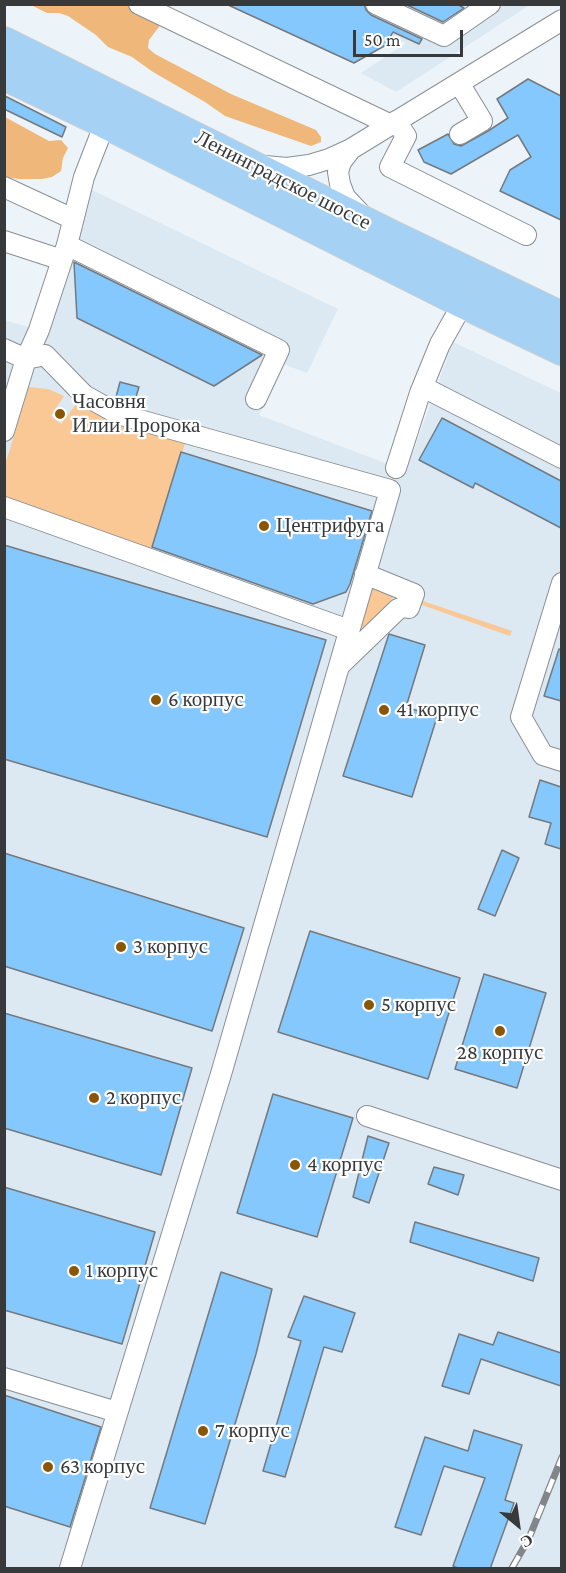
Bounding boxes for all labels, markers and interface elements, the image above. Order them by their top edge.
scale bar [356,18,466,56]
text: 50 m [364,30,401,50]
street label: Ленинградское шоссе [191,125,375,235]
place label: Часовня Илии Пророка [72,389,200,439]
marker: Часовня Илии Пророка [53,407,67,421]
place label: Центрифуга [276,513,384,539]
marker: Центрифуга [257,519,271,533]
place label: 6 корпус [168,687,244,713]
marker: 6 корпус [149,693,163,707]
place label: 41 корпус [396,697,479,723]
marker: 41 корпус [377,703,391,717]
place label: 3 корпус [133,934,208,960]
marker: 3 корпус [114,940,128,954]
place label: 5 корпус [381,992,456,1018]
marker: 5 корпус [362,998,376,1012]
marker: 28 корпус [493,1024,507,1038]
place label: 28 корпус [457,1040,543,1066]
place label: 2 корпус [106,1085,181,1111]
marker: 2 корпус [87,1091,101,1105]
place label: 4 корпус [307,1152,383,1178]
marker: 4 корпус [288,1158,302,1172]
place label: 1 корпус [86,1258,158,1284]
marker: 1 корпус [67,1264,81,1278]
place label: 7 корпус [215,1418,290,1444]
marker: 7 корпус [196,1424,210,1438]
place label: 63 корпус [60,1454,145,1480]
marker: 63 корпус [41,1460,55,1474]
north arrow [488,1495,548,1555]
text: С [518,1531,536,1551]

